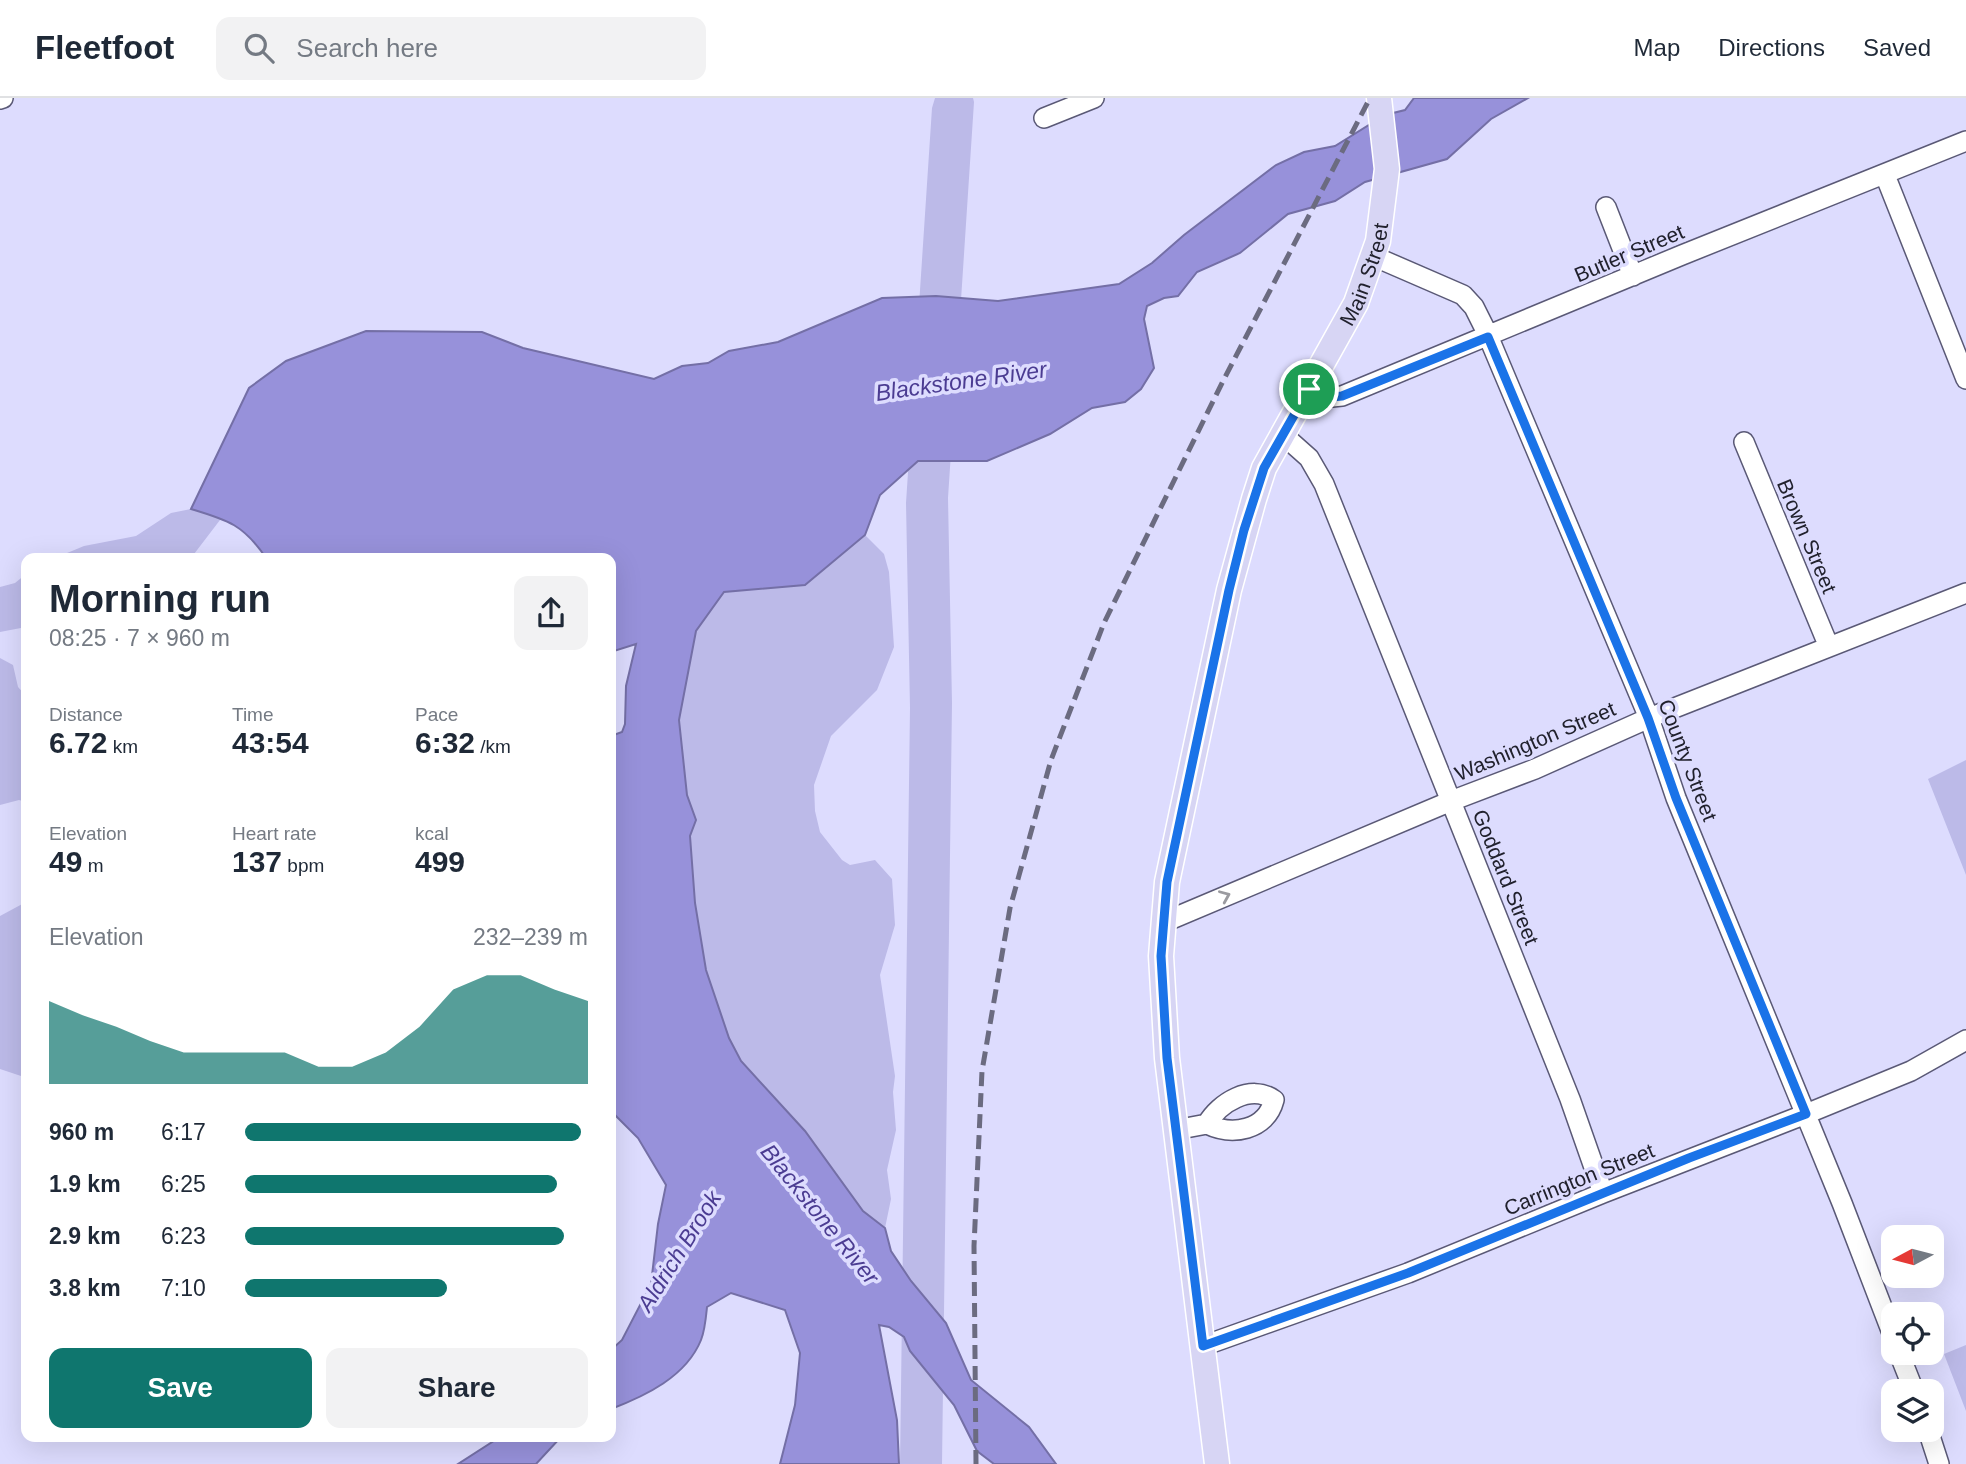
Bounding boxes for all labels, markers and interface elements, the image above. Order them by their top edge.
search box [216,17,706,80]
text: Fleetfoot [35,29,174,66]
icon: search [240,29,278,67]
text: Search here [296,33,438,63]
text: Map [1634,34,1680,61]
text: Directions [1718,34,1825,61]
text: Saved [1863,34,1931,61]
street label: Butler Street [1571,220,1687,286]
street label: Main Street [1334,221,1392,329]
water label: Blackstone River [874,356,1050,406]
pin [1279,359,1339,419]
icon: arrive [1290,370,1328,408]
street label: Brown Street [1773,476,1841,597]
button: share [514,576,588,650]
text: Morning run [49,578,271,620]
text: 08:25 · 7 × 960 m [49,625,230,651]
street label: County Street [1654,696,1722,824]
street label: Washington Street [1451,697,1619,785]
text: Distance [49,704,123,725]
text: Time [232,704,274,725]
text: Pace [415,704,458,725]
text: 6.72 [49,726,107,759]
text: 43:54 [232,726,309,759]
text: 6:32 [415,726,475,759]
text: km [107,736,138,757]
text: /km [475,736,511,757]
street label: Goddard Street [1468,806,1544,948]
text: Elevation [49,823,127,844]
text: Heart rate [232,823,316,844]
text: kcal [415,823,449,844]
text: 49 [49,845,82,878]
text: 137 [232,845,282,878]
text: 499 [415,845,465,878]
text: m [82,855,103,876]
text: bpm [282,855,324,876]
one-way arrow [1219,891,1231,905]
text: Elevation [49,924,144,950]
text: 232–239 m [473,924,588,950]
text: 960 m [49,1119,114,1145]
text: 6:17 [161,1119,206,1145]
street label: Carrington Street [1501,1138,1658,1220]
water label: Blackstone River [756,1139,885,1290]
text: 1.9 km [49,1171,121,1197]
text: 6:25 [161,1171,206,1197]
water label: Aldrich Brook [631,1185,727,1318]
text: 2.9 km [49,1223,121,1249]
text: 6:23 [161,1223,206,1249]
north arrow [1881,1225,1944,1288]
map controls [1881,1225,1944,1442]
text: 3.8 km [49,1275,121,1301]
text: 7:10 [161,1275,206,1301]
button: locate [1881,1302,1944,1365]
button: Save [49,1348,312,1428]
button: Share [326,1348,588,1428]
button: layers [1881,1379,1944,1442]

